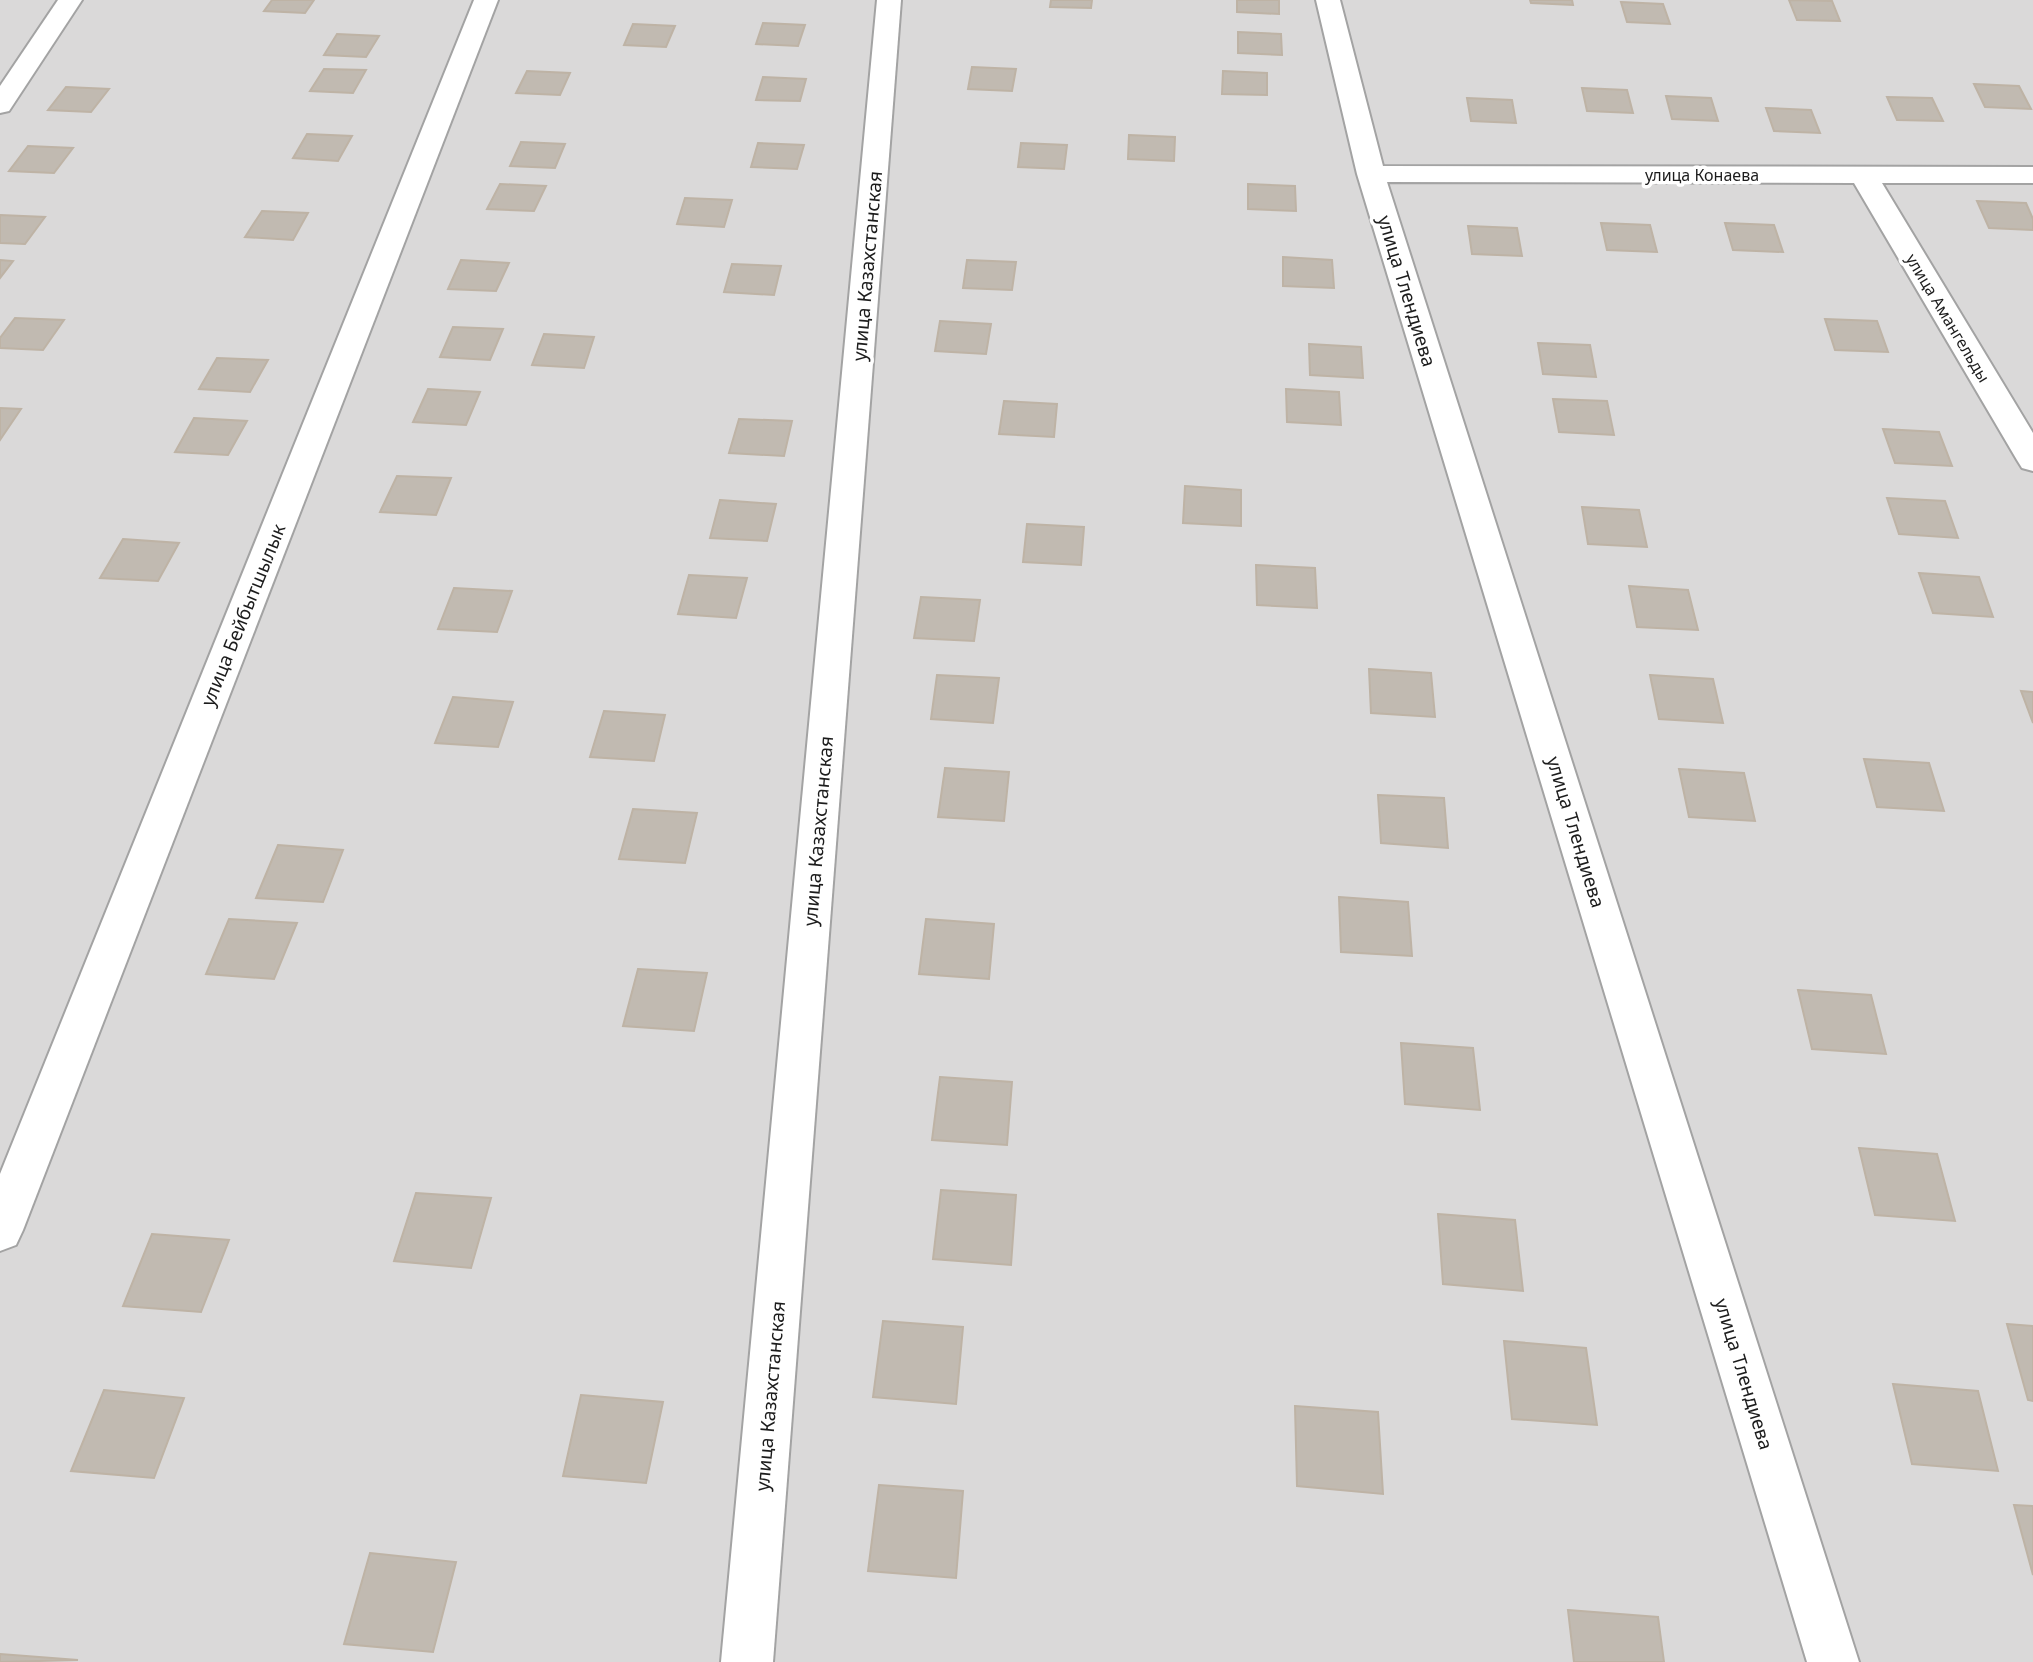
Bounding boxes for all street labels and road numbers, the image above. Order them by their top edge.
street label: улица Конаева [1645,164,1759,186]
street label: улица Казахстанская [846,170,888,362]
street label: улица Тлендиева [1372,212,1442,370]
street label: улица Амангельды [1901,250,1995,386]
street label: улица Бейбытшылык [195,520,291,710]
street label: улица Казахстанская [797,735,839,927]
street label: улица Тлендиева [1541,753,1611,911]
street label: улица Тлендиева [1709,1295,1779,1453]
street label: улица Казахстанская [749,1300,791,1492]

